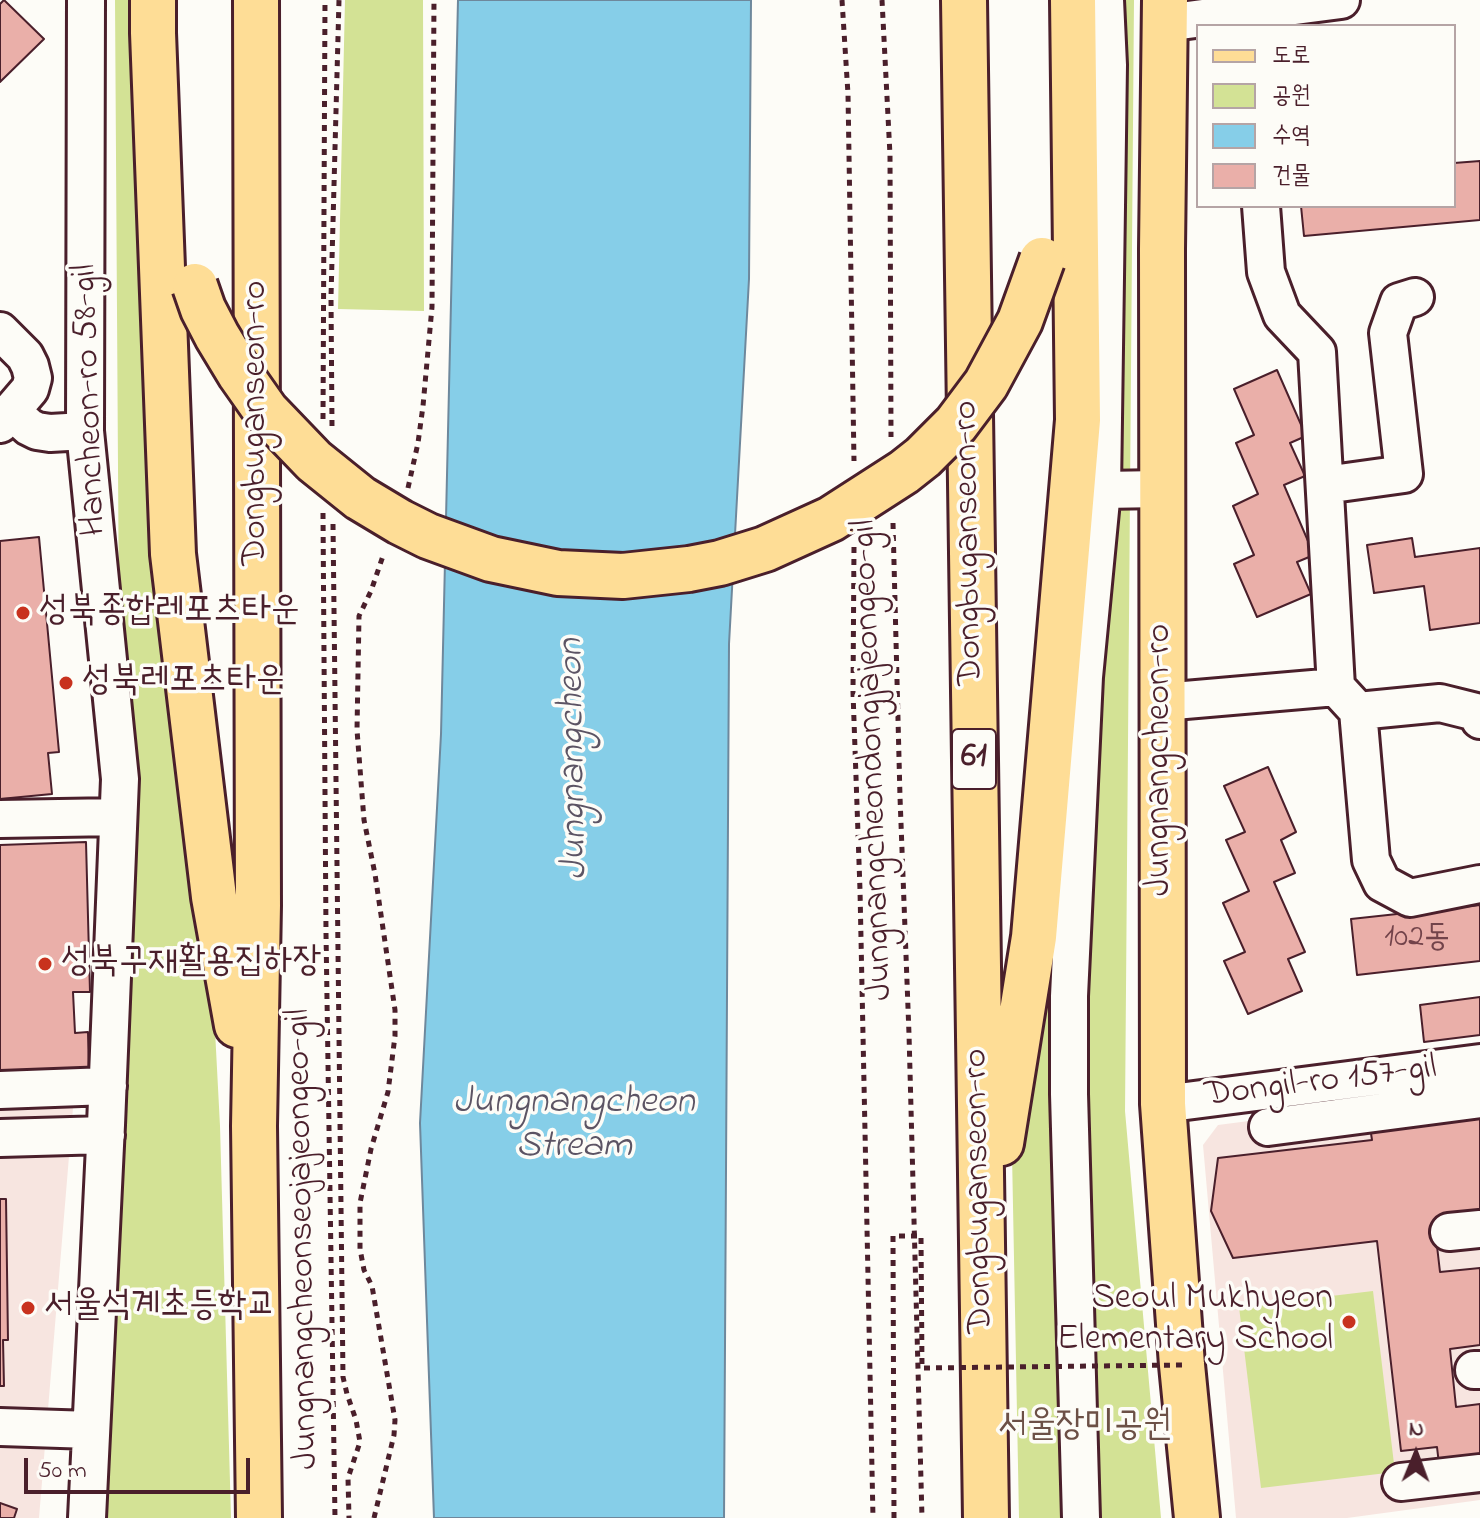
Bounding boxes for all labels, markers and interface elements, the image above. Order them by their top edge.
legend [1196,24,1456,208]
text: 도로 [1272,39,1311,74]
text: 공원 [1272,79,1311,114]
text: 수역 [1272,119,1311,154]
text: 건물 [1272,159,1311,194]
street label: Hancheon-ro 58-gil [66,263,118,537]
street label: Dongbuganseon-ro [236,281,280,565]
street label: Dongbuganseon-ro [947,400,995,686]
street label: Jungnangcheondongjajeongeo-gil [845,519,905,1001]
place label: 성북종합레포츠타운 [39,591,300,635]
marker: 성북종합레포츠타운 [14,604,32,622]
street label: Jungnangcheon-ro [1140,624,1184,896]
water label: Jungnangcheon [551,638,601,880]
place label: 성북레포츠타운 [82,661,285,705]
marker: 성북레포츠타운 [57,674,75,692]
road number: 61 [952,729,996,789]
house number: 102동 [1384,921,1450,959]
place label: 성북구재활용집하장 [61,942,322,986]
marker: 성북구재활용집하장 [36,955,54,973]
street label: Jungnangcheonseojajeongeo-gil [279,1008,331,1470]
street label: Dongbuganseon-ro [957,1048,1005,1334]
street label: Dongil-ro 157-gil [1203,1048,1439,1120]
water label: Jungnangcheon Stream [453,1082,695,1172]
place label: Seoul Mukhyeon Elementary School [1057,1279,1333,1364]
place label: 서울석계초등학교 [44,1286,276,1330]
marker: 서울석계초등학교 [19,1299,37,1317]
marker: Seoul Mukhyeon Elementary School [1340,1313,1358,1331]
park label: 서울장미공원 [998,1406,1172,1450]
north arrow [1376,1414,1456,1494]
text: N [1409,1414,1424,1446]
scale bar [28,1442,254,1492]
text: 50 m [38,1454,87,1489]

